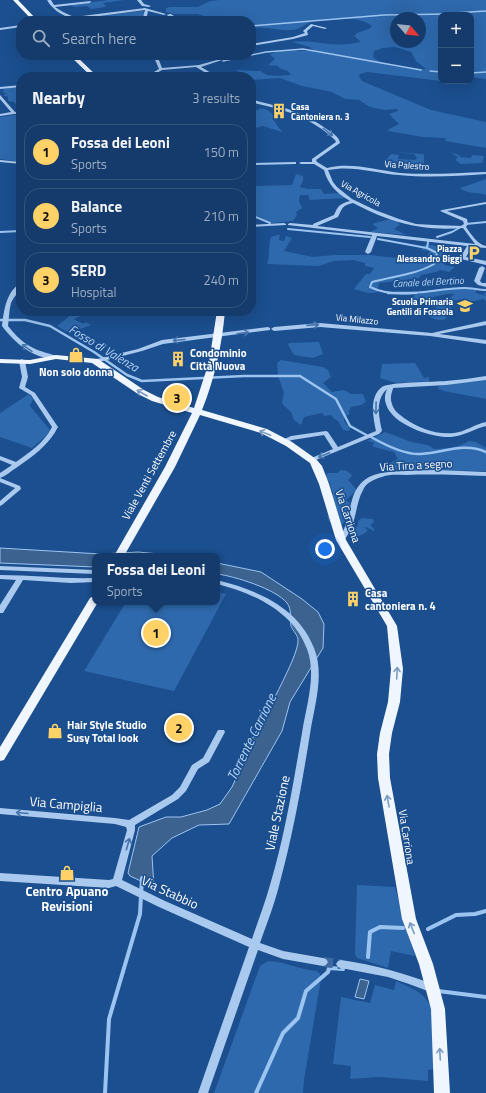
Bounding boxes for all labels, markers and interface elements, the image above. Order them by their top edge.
north arrow [390,12,426,48]
map controls [438,12,474,84]
button: + [438,12,474,48]
search box [16,16,256,60]
icon: search [30,27,52,49]
text: Search here [62,27,136,50]
button: − [438,48,474,84]
text: Nearby [32,85,85,111]
text: 3 results [192,88,240,108]
place label: Casa Cantoniera n. 3 [291,100,350,123]
building icon: Casa Cantoniera n. 3 [270,102,288,120]
one-way arrow [323,128,334,136]
text: Fossa dei Leoni [71,131,170,154]
text: 1 [42,142,50,162]
text: 150 m [203,142,239,162]
text: Sports [71,154,107,174]
street label: Via Palestro [384,157,430,173]
street label: Via Agricola [339,177,384,210]
text: Balance [71,195,122,218]
text: 2 [42,206,50,226]
text: 210 m [203,206,239,226]
text: Sports [71,218,107,238]
place label: Piazza Alessandro Biggi [397,242,462,265]
parking icon: Piazza Alessandro Biggi [465,244,483,262]
text: SERD [71,259,106,282]
text: 3 [42,270,50,290]
text: 240 m [203,270,239,290]
water label: Canale del Bertino [392,273,465,291]
text: Hospital [71,282,116,302]
place label: Scuola Primaria Gentili di Fossola [387,295,453,318]
school or university icon: Scuola Primaria Gentili di Fossola [456,297,474,315]
street label: Via Milazzo [335,310,379,328]
water label: Fosso di Valenza [65,320,144,377]
one-way arrow [306,322,319,329]
one-way arrow [236,329,249,336]
one-way arrow [173,336,186,344]
one-way arrow [22,344,33,352]
place label: Condominio Città Nuova [190,345,247,374]
shop icon: Non solo donna [67,346,85,364]
building icon: Condominio Città Nuova [169,350,187,368]
place label: Non solo donna [39,364,113,380]
pin: 3 [164,383,190,413]
one-way arrow [136,388,148,396]
one-way arrow [373,401,380,414]
street label: Viale Venti Settembre [118,427,180,523]
one-way arrow [260,428,272,436]
one-way arrow [318,451,330,459]
street label: Via Tiro a segno [379,455,453,475]
street label: Via Carriona [331,487,365,545]
your location [315,539,335,559]
popup [92,553,220,605]
text: Fossa dei Leoni [107,558,205,581]
text: Sports [107,581,143,601]
place label: Casa cantoniera n. 4 [365,585,436,614]
building icon: Casa cantoniera n. 4 [344,590,362,608]
pin: 1 [143,618,169,648]
one-way arrow [393,667,400,680]
water label: Torrente Carrione [221,689,282,784]
pin: 2 [166,713,192,743]
place label: Hair Style Studio Susy Total look [67,717,147,746]
shop icon: Hair Style Studio Susy Total look [46,722,64,740]
street label: Viale Stazione [259,773,295,853]
street label: Via Campiglia [29,791,104,817]
one-way arrow [384,795,392,808]
street label: Via Carriona [395,808,419,866]
one-way arrow [15,809,28,816]
one-way arrow [124,838,132,851]
shop icon: Centro Apuano Revisioni [58,864,76,882]
street label: Via Stabbio [138,870,202,914]
place label: Centro Apuano Revisioni [26,881,109,916]
one-way arrow [408,923,416,935]
one-way arrow [437,1048,444,1061]

